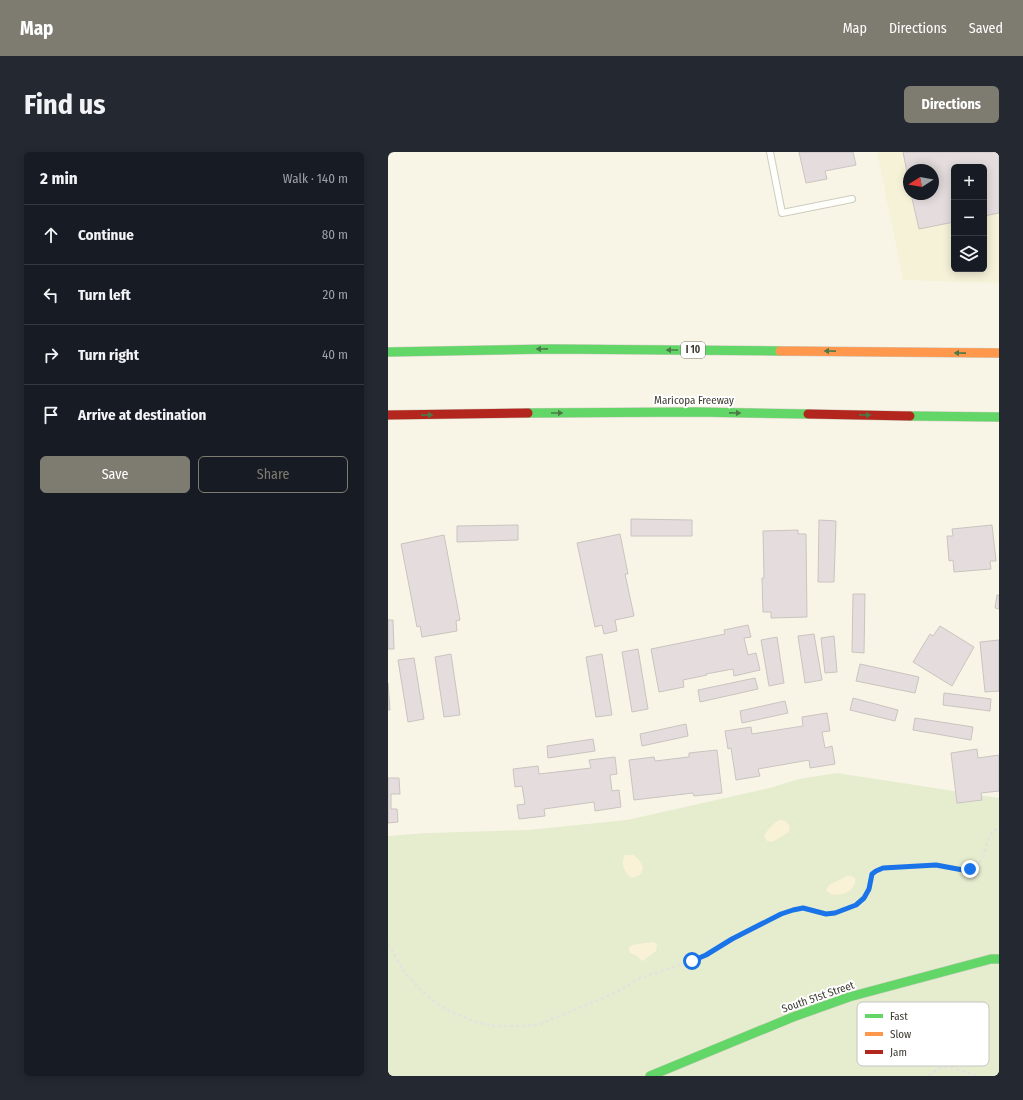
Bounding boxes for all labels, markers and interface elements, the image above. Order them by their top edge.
text: Map [20,17,53,40]
text: Map [843,20,867,37]
text: Directions [889,20,947,37]
text: Saved [969,20,1003,37]
button: Directions [904,86,999,123]
text: Find us [24,88,106,121]
north arrow [903,164,939,200]
map controls [951,164,987,272]
button: + [951,164,987,200]
text: 2 min [40,168,78,189]
text: Walk · 140 m [283,171,348,186]
button: − [951,200,987,236]
icon: ahead [40,224,62,246]
text: Continue [78,226,134,244]
text: 80 m [322,227,348,242]
button: layers [951,236,987,272]
icon: left [40,284,62,306]
text: Turn left [78,286,131,304]
text: 20 m [322,287,348,302]
road number: I 10 [681,342,705,358]
icon: right [40,344,62,366]
text: Turn right [78,346,139,364]
one-way arrow [535,346,548,352]
text: 40 m [322,347,348,362]
one-way arrow [665,347,678,353]
one-way arrow [823,348,836,354]
one-way arrow [953,350,966,356]
street label: Maricopa Freeway [654,394,734,407]
icon: arrive [40,404,62,426]
text: Arrive at destination [78,406,206,424]
one-way arrow [551,410,564,416]
one-way arrow [729,410,742,416]
one-way arrow [421,412,434,418]
one-way arrow [859,412,872,418]
button: Save [40,456,190,493]
button: Share [198,456,348,493]
route end [961,860,979,878]
route start [683,952,701,970]
street label: South 51st Street [780,978,856,1015]
legend [857,1002,989,1066]
text: Fast [890,1010,908,1023]
text: Slow [890,1028,911,1041]
text: Jam [890,1046,907,1059]

